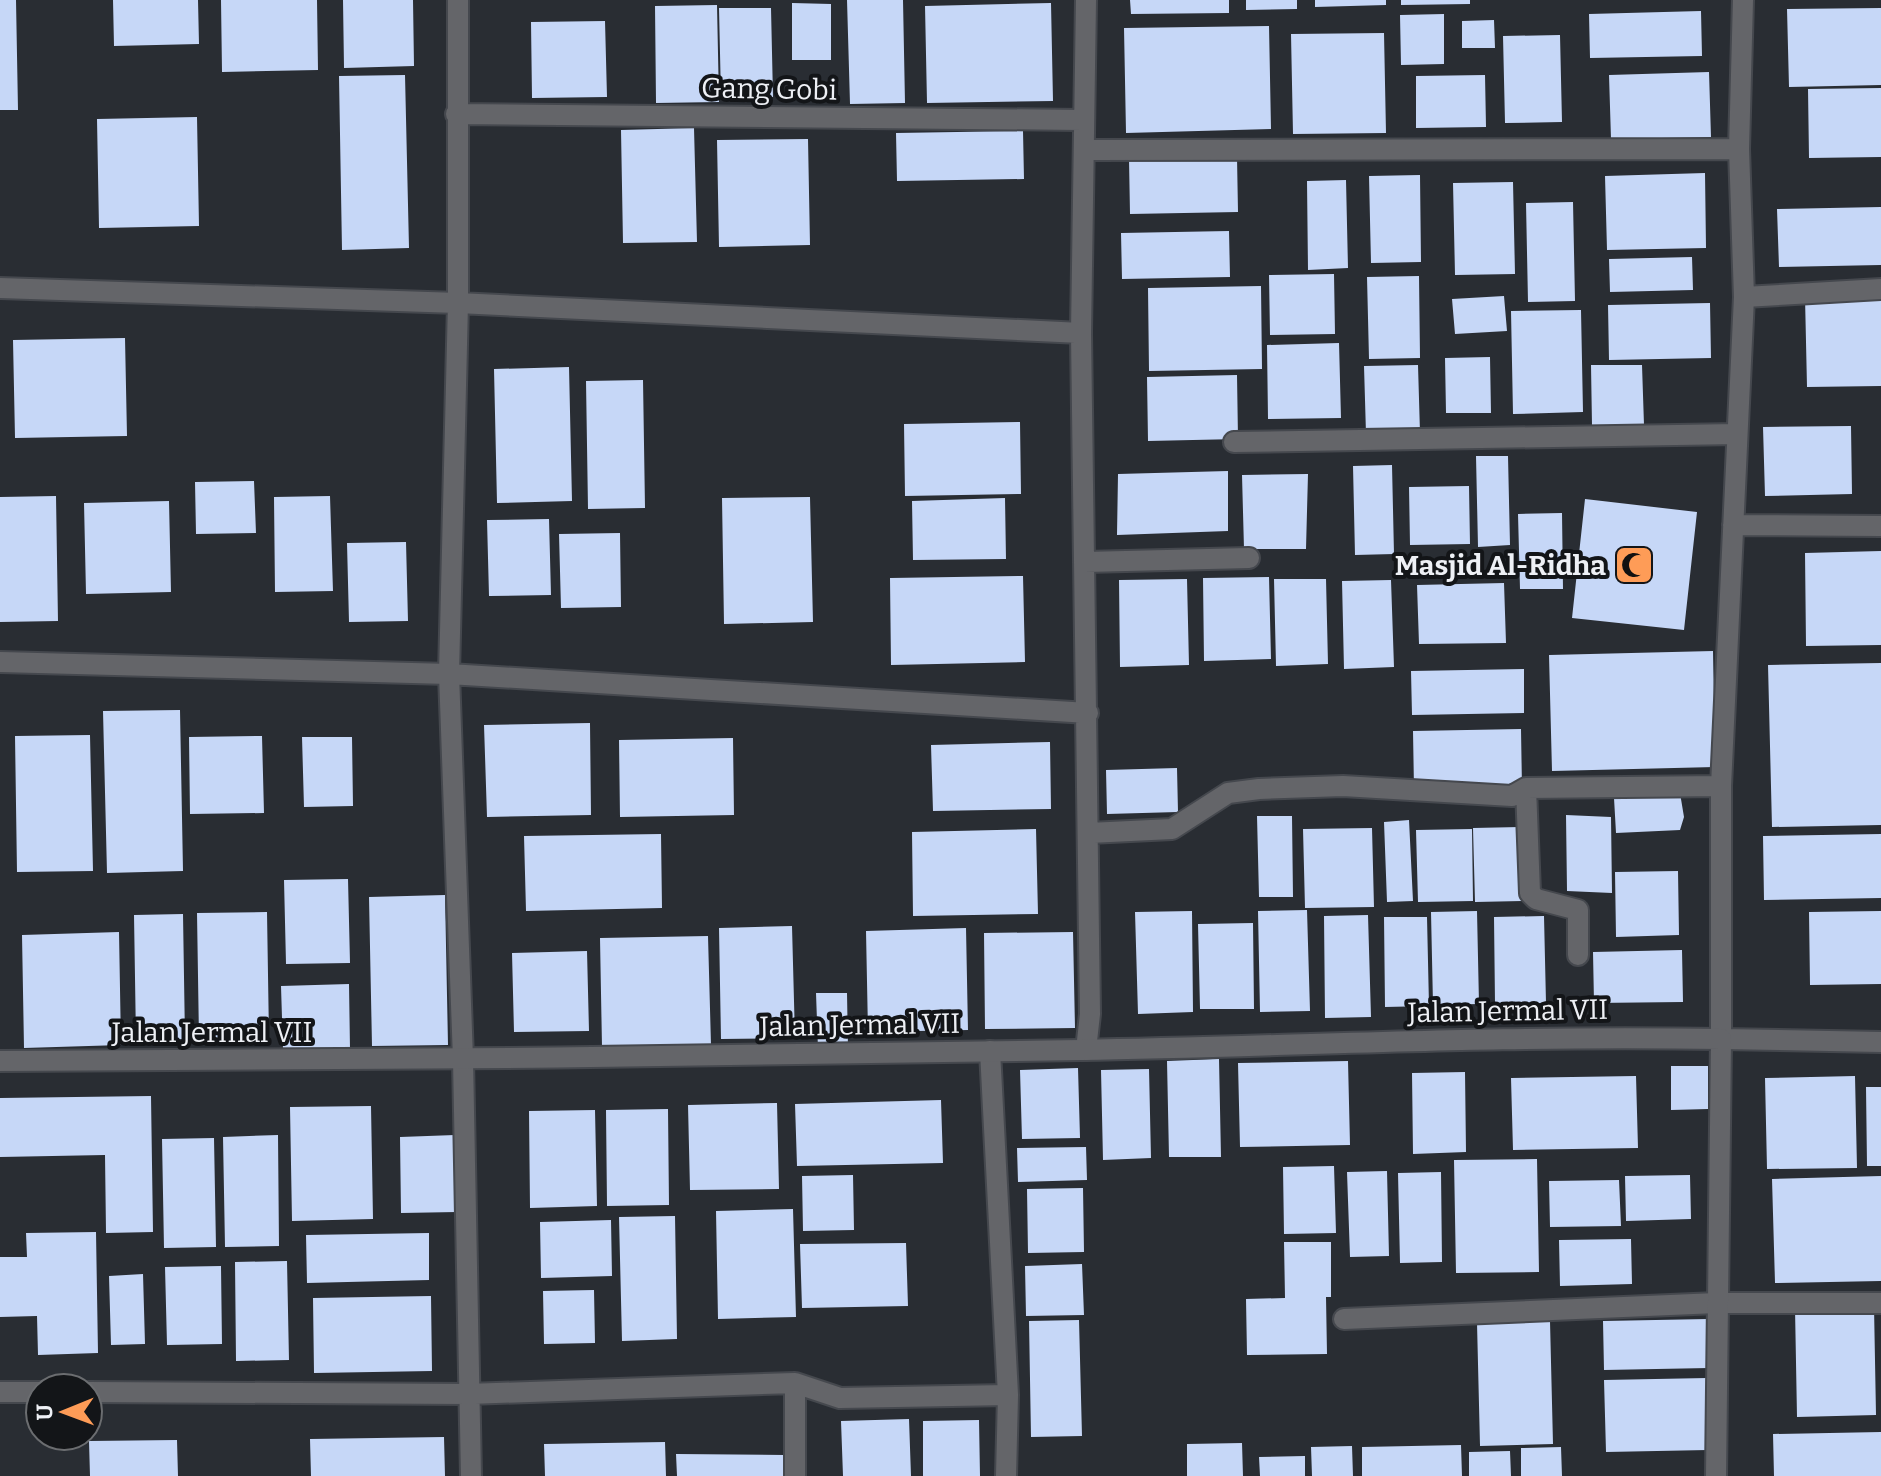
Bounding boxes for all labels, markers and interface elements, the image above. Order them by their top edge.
street label: Gang Gobi [701,71,837,107]
mosque icon: Masjid Al-Ridha [1613,544,1655,586]
place label: Masjid Al-Ridha [1395,549,1606,582]
street label: Jalan Jermal VII [1406,993,1609,1029]
street label: Jalan Jermal VII [758,1007,961,1043]
street label: Jalan Jermal VII [111,1016,312,1049]
north arrow [24,1372,104,1452]
text: U [31,1404,58,1421]

